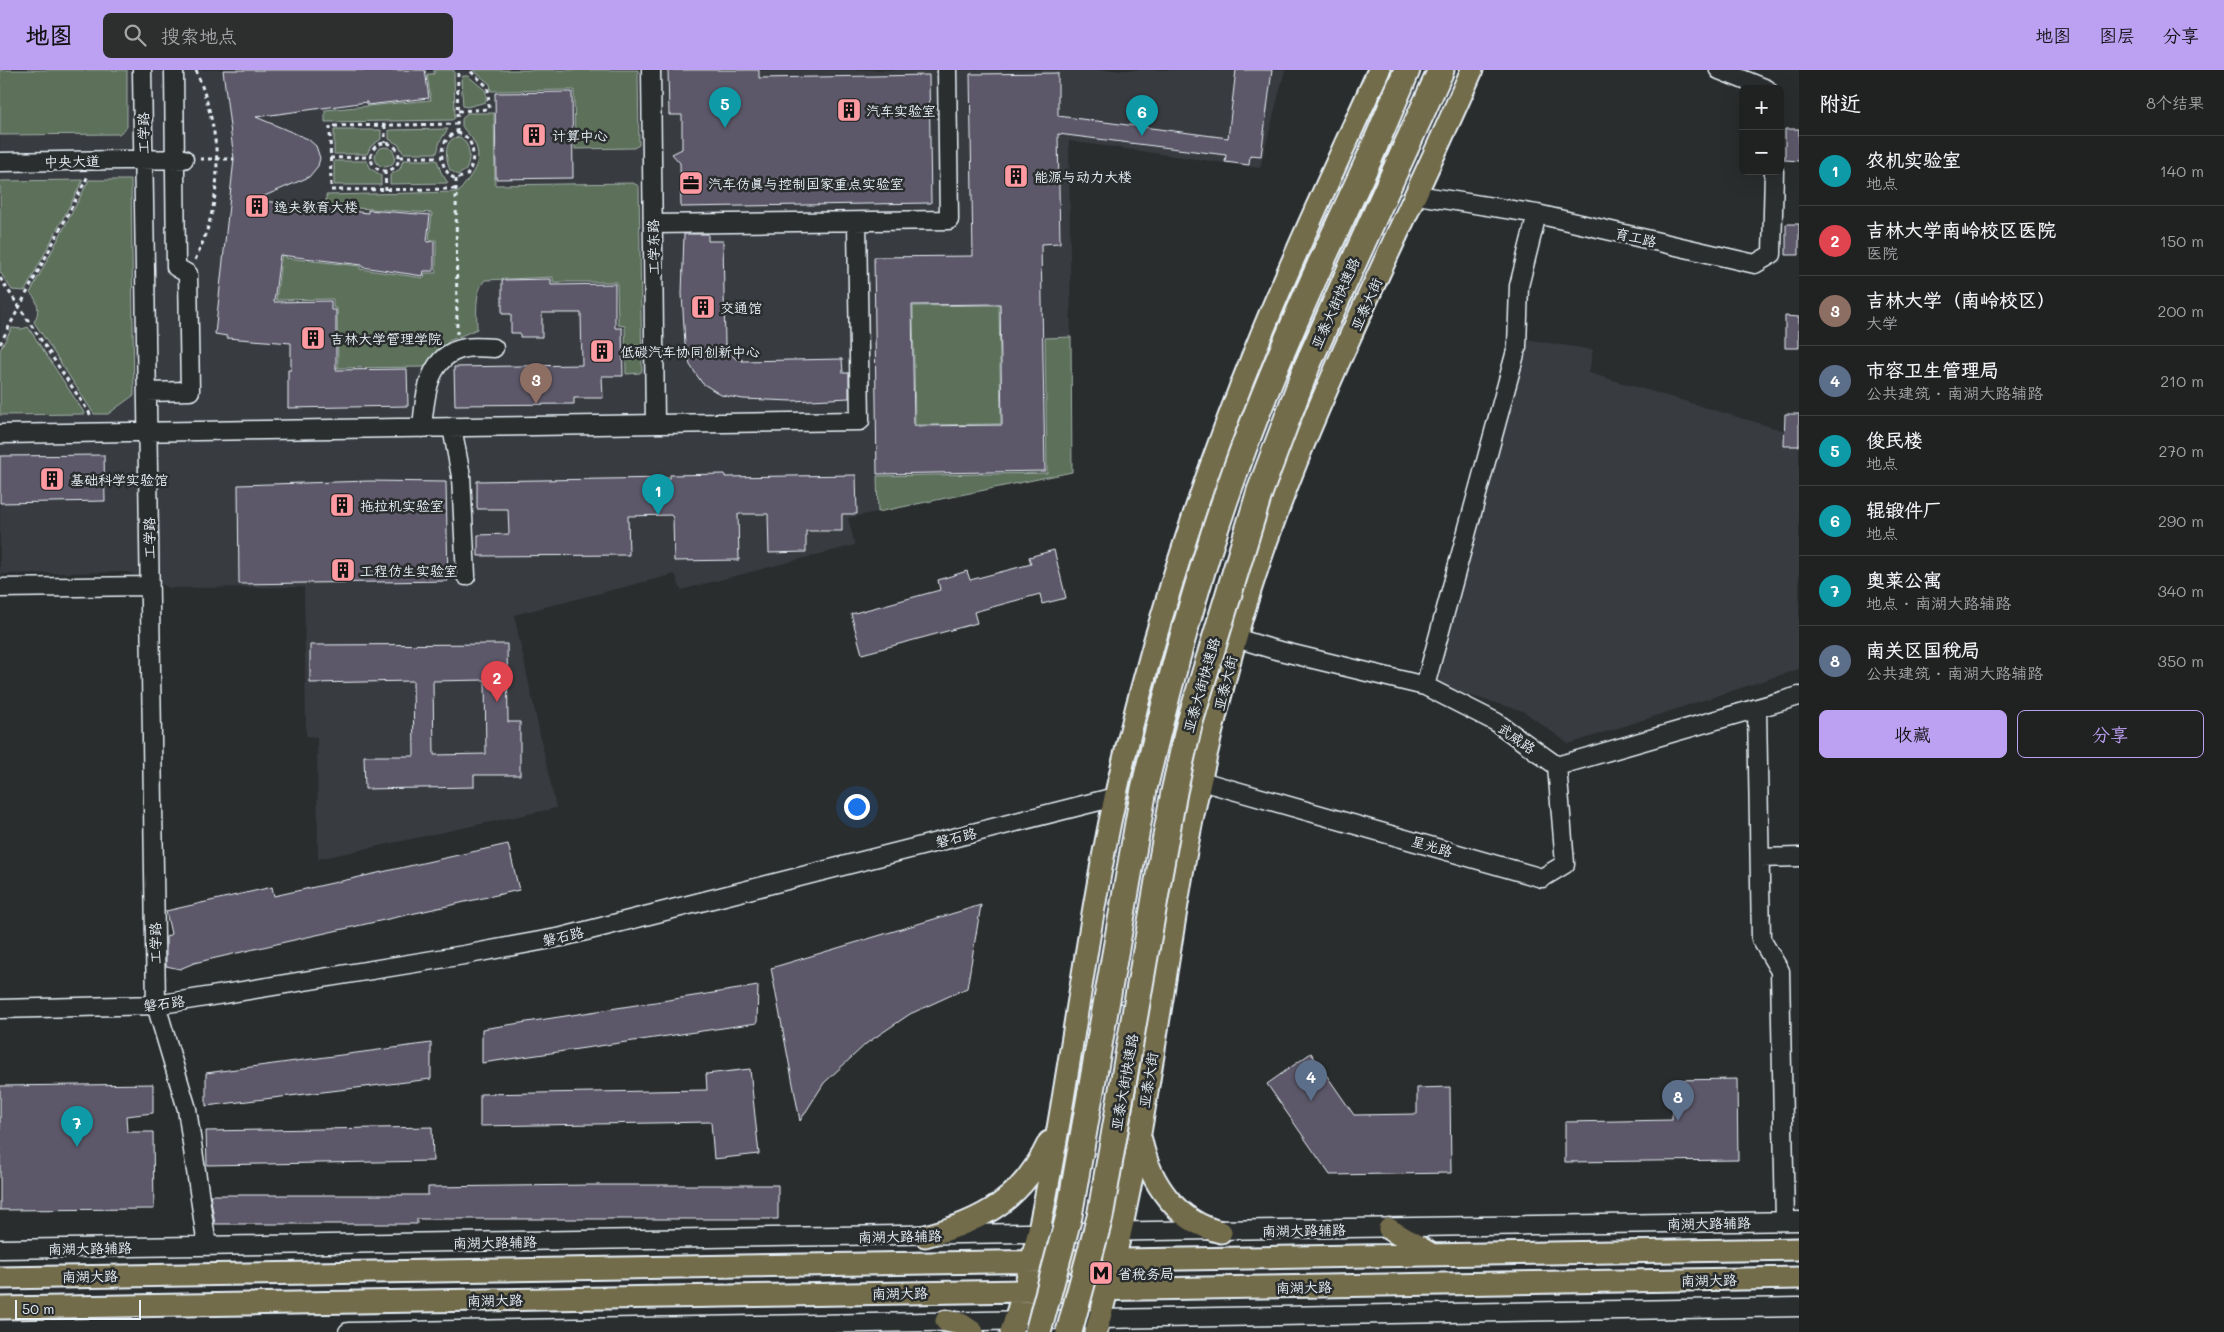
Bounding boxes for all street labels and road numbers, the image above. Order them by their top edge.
street label: 工学路 [133,112,153,154]
street label: 中央大道 [44,151,100,171]
street label: 工学东路 [643,219,663,275]
street label: 育工路 [1613,223,1659,251]
street label: 亚泰大街快速路 [1306,254,1364,352]
street label: 亚泰大街 [1346,275,1386,333]
street label: 工学路 [139,517,159,559]
street label: 亚泰大街快速路 [1178,635,1224,735]
street label: 亚泰大街 [1209,654,1241,712]
street label: 武威路 [1494,718,1540,758]
street label: 磐石路 [933,823,979,851]
street label: 星光路 [1409,831,1455,861]
street label: 工学路 [145,922,165,964]
street label: 磐石路 [540,922,586,950]
street label: 磐石路 [142,991,186,1015]
street label: 亚泰大街快速路 [1106,1032,1142,1132]
street label: 亚泰大街 [1134,1051,1162,1109]
street label: 南湖大路辅路 [1667,1213,1751,1233]
street label: 南湖大路辅路 [1262,1220,1346,1240]
street label: 南湖大路辅路 [858,1226,942,1246]
street label: 南湖大路辅路 [453,1232,537,1252]
street label: 南湖大路辅路 [48,1238,132,1258]
street label: 南湖大路 [62,1266,118,1286]
street label: 南湖大路 [1681,1270,1737,1290]
street label: 南湖大路 [1276,1277,1332,1297]
street label: 南湖大路 [872,1283,928,1303]
street label: 南湖大路 [467,1290,523,1310]

